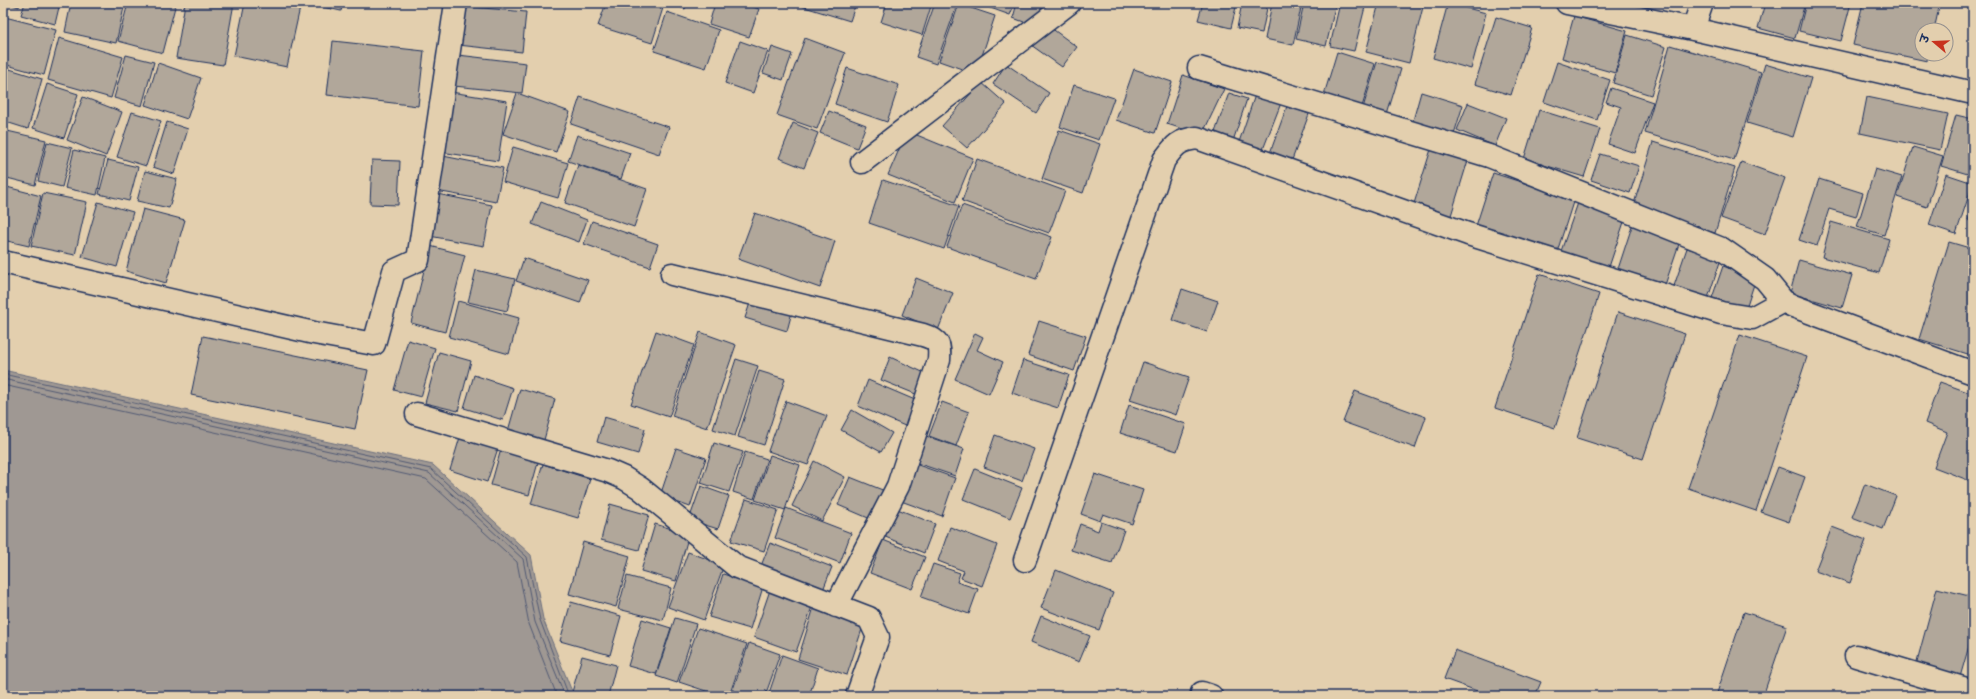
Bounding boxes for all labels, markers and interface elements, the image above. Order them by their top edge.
north arrow [1914,22,1954,62]
text: उ [1918,32,1934,46]

